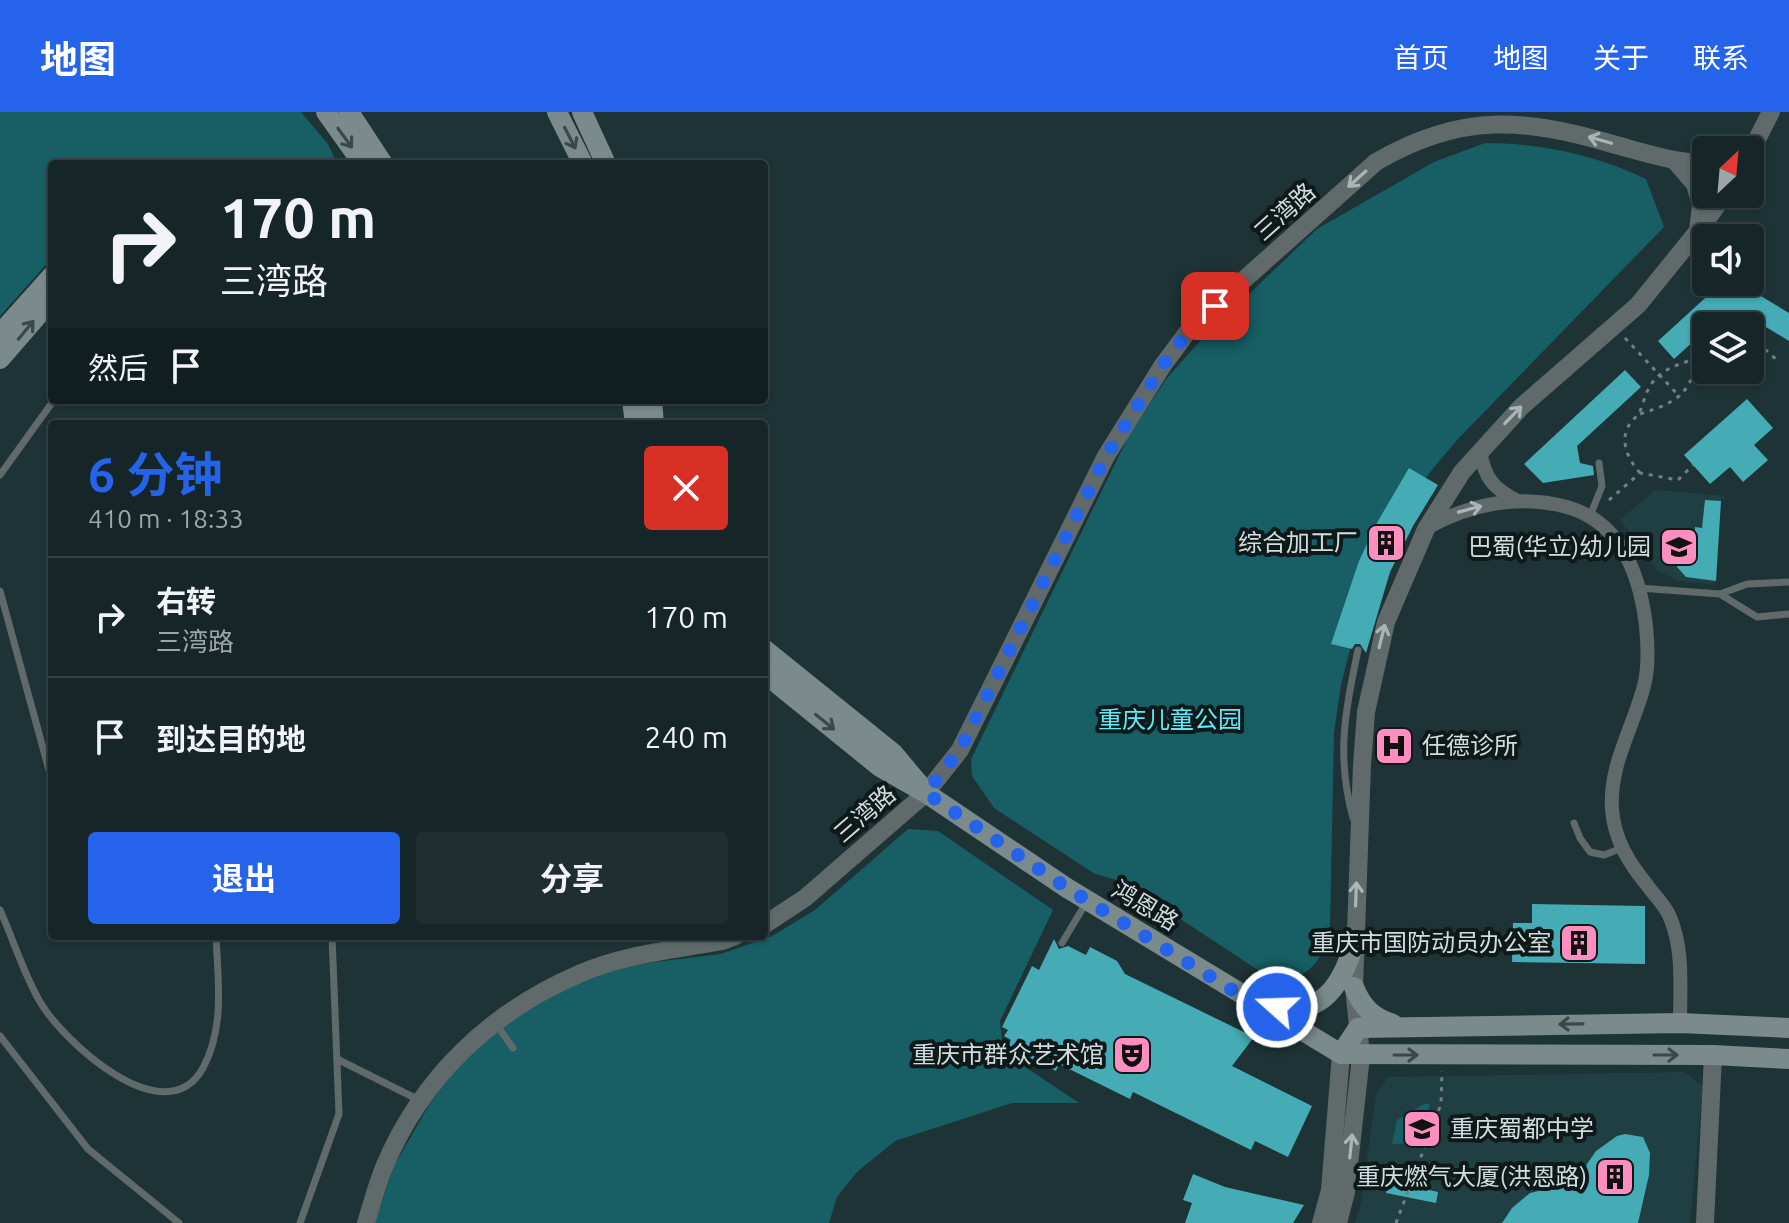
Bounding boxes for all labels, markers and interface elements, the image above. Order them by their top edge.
text: 地图 [40,38,116,80]
text: 首页 [1393,42,1449,73]
text: 地图 [1493,42,1549,73]
text: 关于 [1593,42,1649,73]
text: 联系 [1693,42,1749,73]
one-way arrow [337,126,353,148]
one-way arrow [564,126,579,149]
one-way arrow [1587,132,1613,147]
north arrow [1692,136,1764,208]
map controls [1692,136,1764,384]
one-way arrow [1347,170,1367,189]
street label: 三湾路 [1249,178,1320,246]
text: 170 m [220,186,376,249]
icon: right [88,192,192,296]
button: sound [1692,224,1764,296]
text: 三湾路 [220,260,328,301]
pin [1181,272,1249,340]
icon: arrive [1193,284,1237,328]
button: layers [1692,312,1764,384]
one-way arrow [17,320,35,341]
icon: arrive [164,344,208,388]
text: 然后 [88,351,148,385]
one-way arrow [1503,406,1522,425]
button: close [644,446,728,530]
text: 6 分钟 [88,447,222,501]
one-way arrow [1456,501,1482,516]
text: 410 m · 18:33 [88,504,244,533]
building icon: 综合加工厂 [1365,522,1407,564]
school or university icon: 巴蜀(华立)幼儿园 [1658,526,1700,568]
place label: 综合加工厂 [1238,529,1358,556]
place label: 巴蜀(华立)幼儿园 [1468,533,1651,560]
text: 右转 [156,584,216,618]
icon: right [88,595,132,639]
text: 170 m [644,600,728,634]
one-way arrow [1375,624,1390,650]
text: 三湾路 [156,627,234,656]
park label: 重庆儿童公园 [1098,706,1242,733]
one-way arrow [814,713,835,731]
icon: arrive [88,715,132,759]
text: 240 m [644,720,728,754]
text: 到达目的地 [156,722,306,756]
hospital icon: 任德诊所 [1373,725,1415,767]
place label: 任德诊所 [1422,732,1518,759]
street label: 三湾路 [829,780,901,847]
button: 退出 [88,832,400,924]
button: 分享 [416,832,728,924]
street label: 鸿恩路 [1107,875,1183,936]
one-way arrow [1349,881,1364,908]
building icon: 重庆市国防动员办公室 [1558,922,1600,964]
place label: 重庆市国防动员办公室 [1311,929,1551,956]
position arrow [1235,965,1319,1049]
one-way arrow [1558,1016,1585,1032]
theatre icon: 重庆市群众艺术馆 [1111,1034,1153,1076]
place label: 重庆市群众艺术馆 [912,1041,1104,1068]
one-way arrow [1652,1047,1679,1063]
one-way arrow [1392,1048,1419,1063]
school or university icon: 重庆蜀都中学 [1401,1108,1443,1150]
place label: 重庆蜀都中学 [1450,1115,1594,1142]
one-way arrow [1343,1133,1358,1160]
building icon: 重庆燃气大厦(洪恩路) [1594,1156,1636,1198]
place label: 重庆燃气大厦(洪恩路) [1356,1163,1587,1190]

